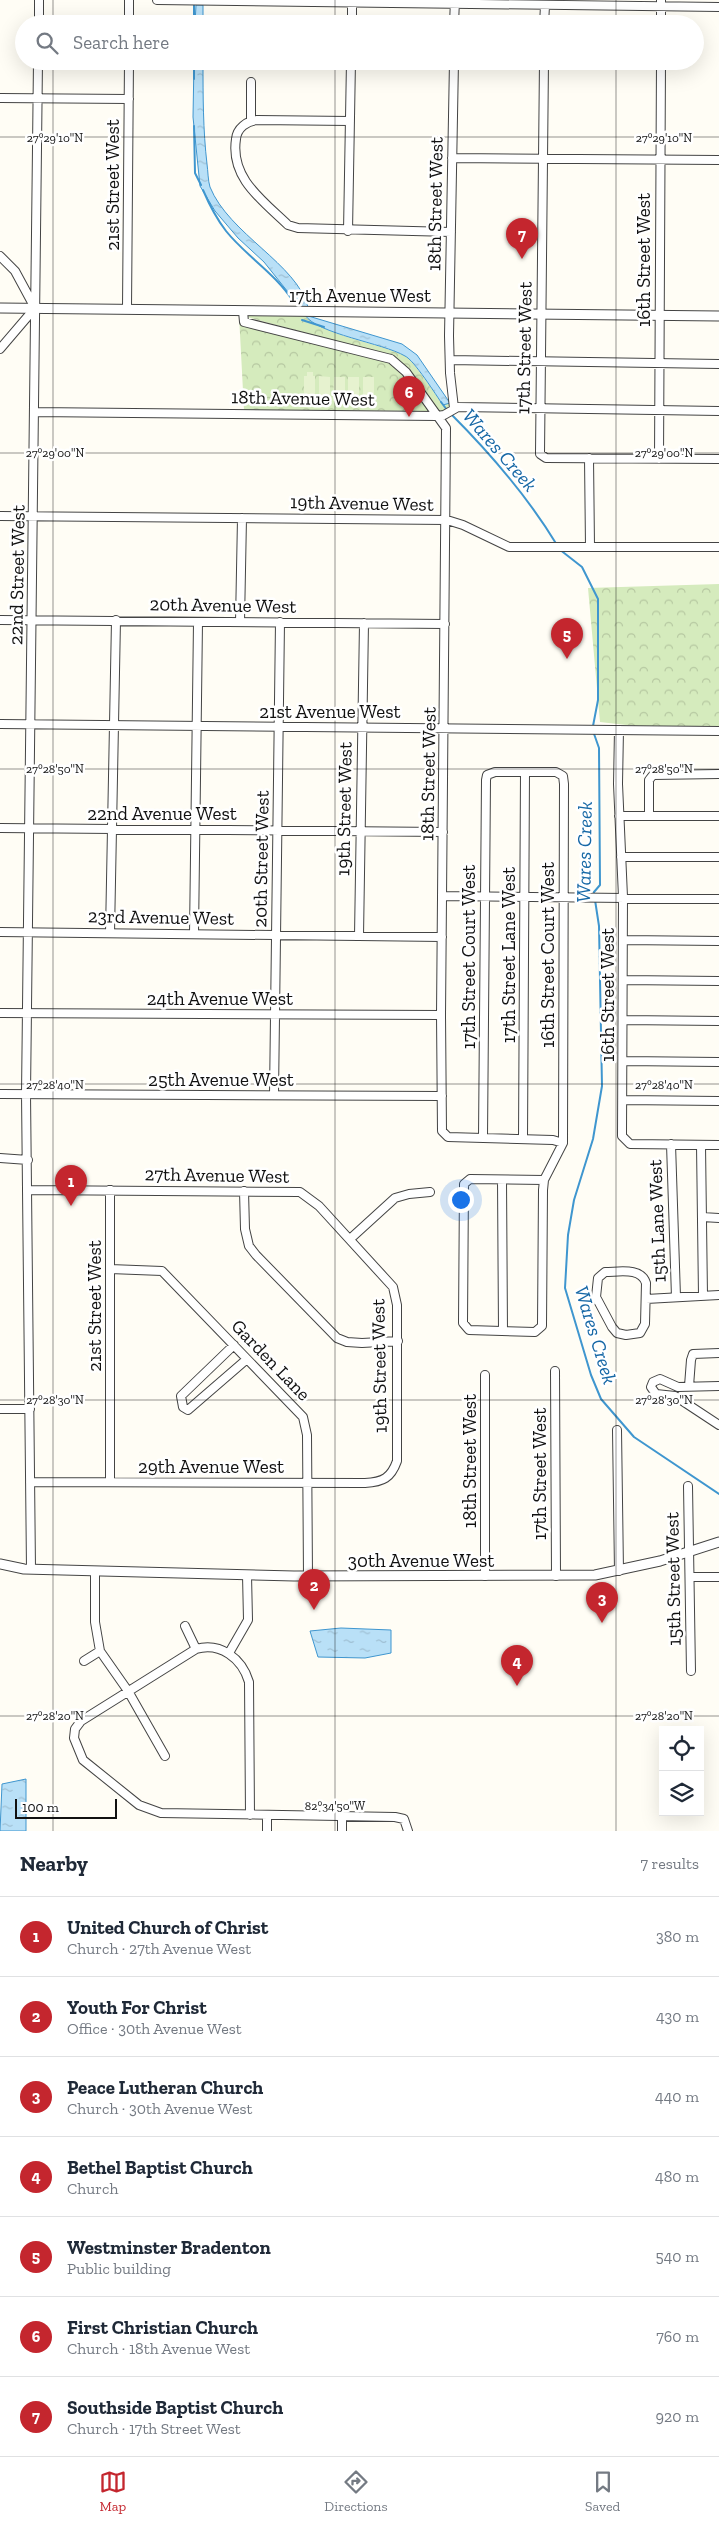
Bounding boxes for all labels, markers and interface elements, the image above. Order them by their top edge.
search box [15,15,704,70]
icon: search [33,29,61,57]
text: Search here [73,31,169,54]
street label: 21st Street West [101,119,124,251]
text: 27°29'10"N [27,131,83,145]
text: 27°29'10"N [636,131,692,145]
street label: 18th Street West [422,137,448,271]
street label: 16th Street West [632,193,655,327]
pin: 7 [506,218,538,259]
street label: 17th Street West [511,281,537,415]
street label: 17th Avenue West [289,284,431,307]
pin: 6 [393,376,425,417]
street label: 18th Avenue West [231,385,375,411]
water label: Wares Creek [458,404,542,496]
text: 27°29'00"N [26,446,84,460]
text: 27°29'00"N [635,446,693,460]
street label: 19th Avenue West [290,490,434,516]
street label: 22nd Street West [4,505,30,645]
street label: 20th Avenue West [149,592,297,618]
pin: 5 [551,618,583,659]
street label: 21st Avenue West [259,700,401,723]
street label: 18th Street West [415,707,441,841]
street label: 19th Street West [331,742,357,876]
text: 27°28'50"N [26,762,84,776]
text: 27°28'50"N [635,762,693,776]
street label: 20th Street West [248,790,274,928]
water label: Wares Creek [571,801,597,903]
street label: 22nd Avenue West [87,802,237,825]
street label: 16th Street Court West [536,862,559,1048]
street label: 17th Street Court West [457,865,480,1049]
street label: 17th Street Lane West [497,867,520,1043]
street label: 23rd Avenue West [88,904,234,930]
street label: 16th Street West [596,928,619,1062]
street label: 24th Avenue West [147,987,293,1010]
street label: 25th Avenue West [148,1068,294,1091]
text: 27°28'40"N [26,1078,84,1092]
text: 27°28'40"N [635,1078,693,1092]
street label: 15th Lane West [643,1159,671,1283]
street label: 27th Avenue West [144,1162,290,1188]
pin: 1 [55,1165,87,1206]
your location [448,1187,474,1213]
street label: 21st Street West [83,1240,106,1372]
water label: Wares Creek [570,1283,622,1387]
street label: 19th Street West [366,1299,392,1433]
street label: Garden Lane [227,1315,316,1406]
text: 27°28'30"N [26,1393,84,1407]
text: 27°28'30"N [635,1393,693,1407]
street label: 18th Street West [458,1394,481,1528]
street label: 17th Street West [528,1408,551,1540]
street label: 29th Avenue West [138,1455,284,1478]
street label: 15th Street West [660,1512,686,1646]
street label: 30th Avenue West [348,1549,494,1572]
pin: 2 [298,1569,330,1610]
pin: 3 [586,1582,618,1623]
pin: 4 [501,1645,533,1686]
text: 27°28'20"N [26,1709,84,1723]
text: 27°28'20"N [635,1709,693,1723]
map controls [659,1726,704,1816]
button: locate [659,1726,704,1771]
button: layers [659,1771,704,1816]
scale bar [15,1796,118,1819]
text: 100 m [22,1799,59,1816]
text: 82°34'50"W [305,1799,366,1813]
text: Nearby [20,1851,88,1876]
text: 7 results [640,1854,699,1873]
text: United Church of Christ [67,1916,268,1939]
text: 1 [33,1927,39,1946]
text: 380 m [656,1927,699,1946]
text: Church · 27th Avenue West [67,1939,251,1958]
text: Youth For Christ [67,1996,207,2019]
text: 2 [32,2007,40,2026]
text: 430 m [656,2007,699,2026]
text: Office · 30th Avenue West [67,2019,242,2038]
text: Peace Lutheran Church [67,2076,263,2099]
text: 3 [32,2087,40,2106]
text: 440 m [655,2087,699,2106]
text: Church · 30th Avenue West [67,2099,252,2118]
text: Bethel Baptist Church [67,2156,253,2179]
text: 4 [31,2167,41,2186]
text: 480 m [655,2167,699,2186]
text: Church [67,2179,118,2198]
text: Westminster Bradenton [67,2236,271,2259]
text: 5 [32,2247,40,2266]
text: 540 m [656,2247,699,2266]
text: Public building [67,2259,171,2278]
text: First Christian Church [67,2316,258,2339]
text: 6 [32,2327,40,2346]
text: 760 m [656,2327,699,2346]
text: Church · 18th Avenue West [67,2339,250,2358]
text: Southside Baptist Church [67,2396,283,2419]
text: 7 [32,2407,40,2426]
text: 920 m [656,2407,699,2426]
text: Church · 17th Street West [67,2419,241,2438]
tab: Map [99,2468,127,2515]
tab: Directions [324,2468,388,2515]
tab: Saved [585,2468,620,2515]

